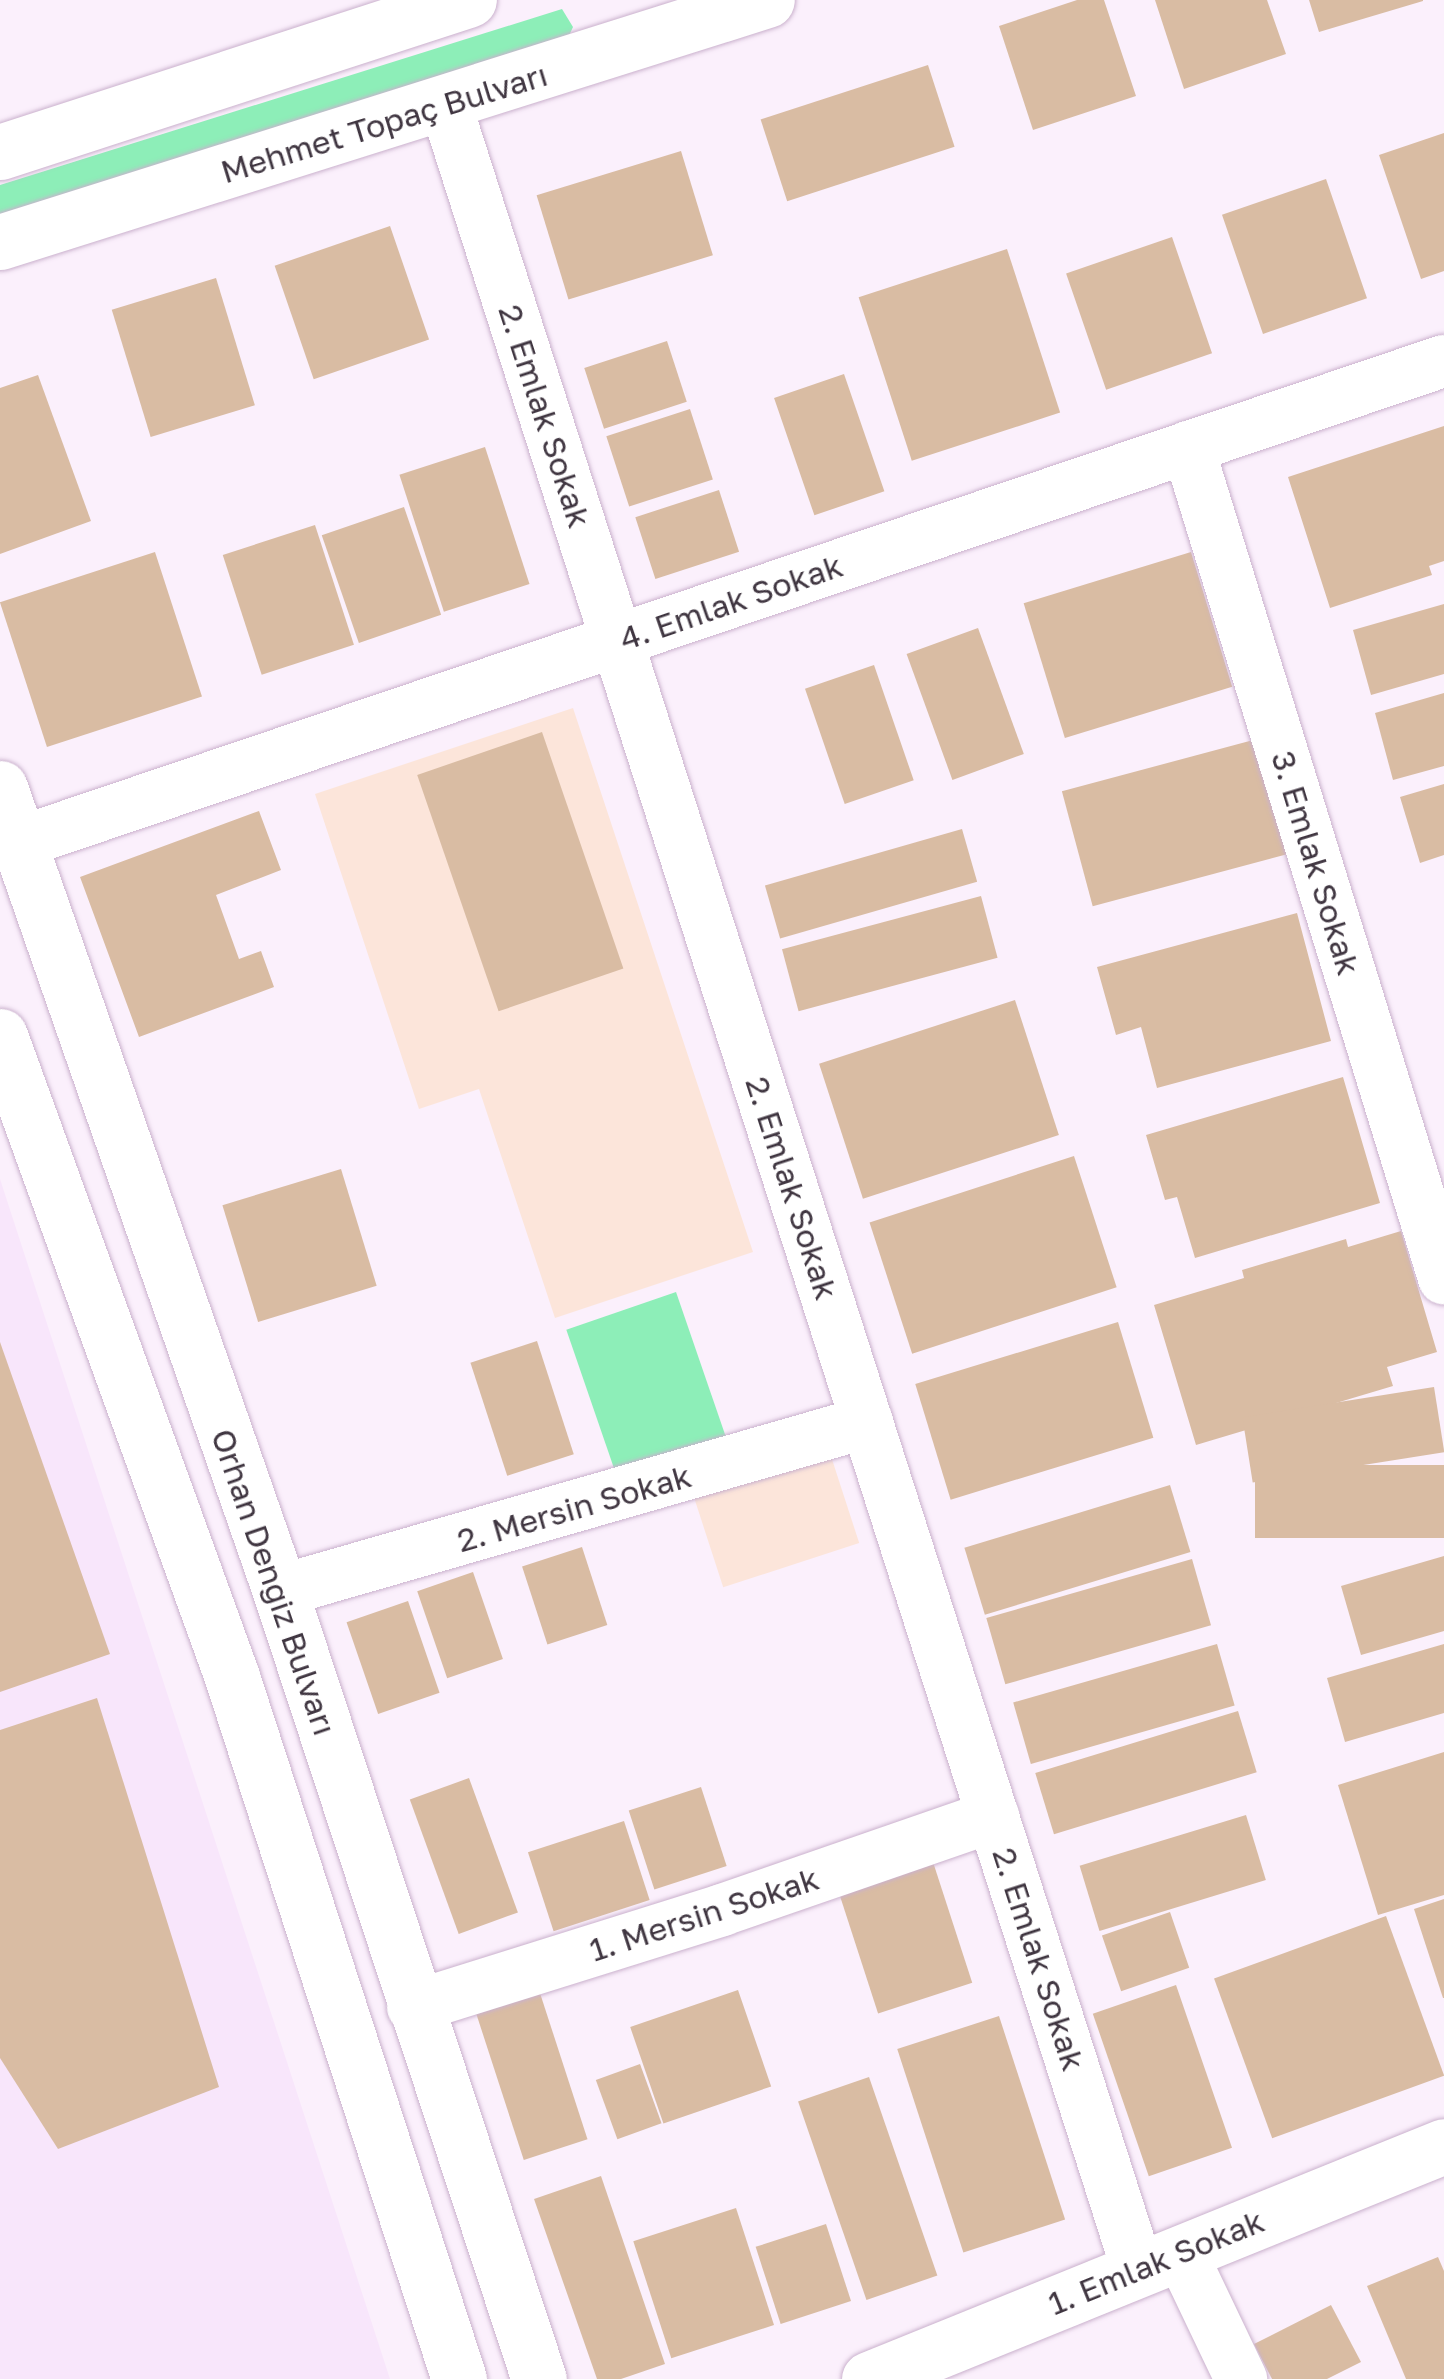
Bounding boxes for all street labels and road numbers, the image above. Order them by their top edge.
street label: Mehmet Topaç Bulvarı [216,55,552,191]
street label: 2. Emlak Sokak [491,300,599,532]
street label: 4. Emlak Sokak [615,546,847,658]
street label: 3. Emlak Sokak [1264,746,1368,980]
street label: 2. Emlak Sokak [738,1072,846,1304]
street label: Orhan Dengiz Bulvarı [204,1424,344,1740]
street label: 2. Mersin Sokak [453,1456,695,1560]
street label: 2. Emlak Sokak [985,1843,1093,2075]
street label: 1. Mersin Sokak [585,1859,823,1969]
street label: 1. Emlak Sokak [1043,2201,1269,2323]

